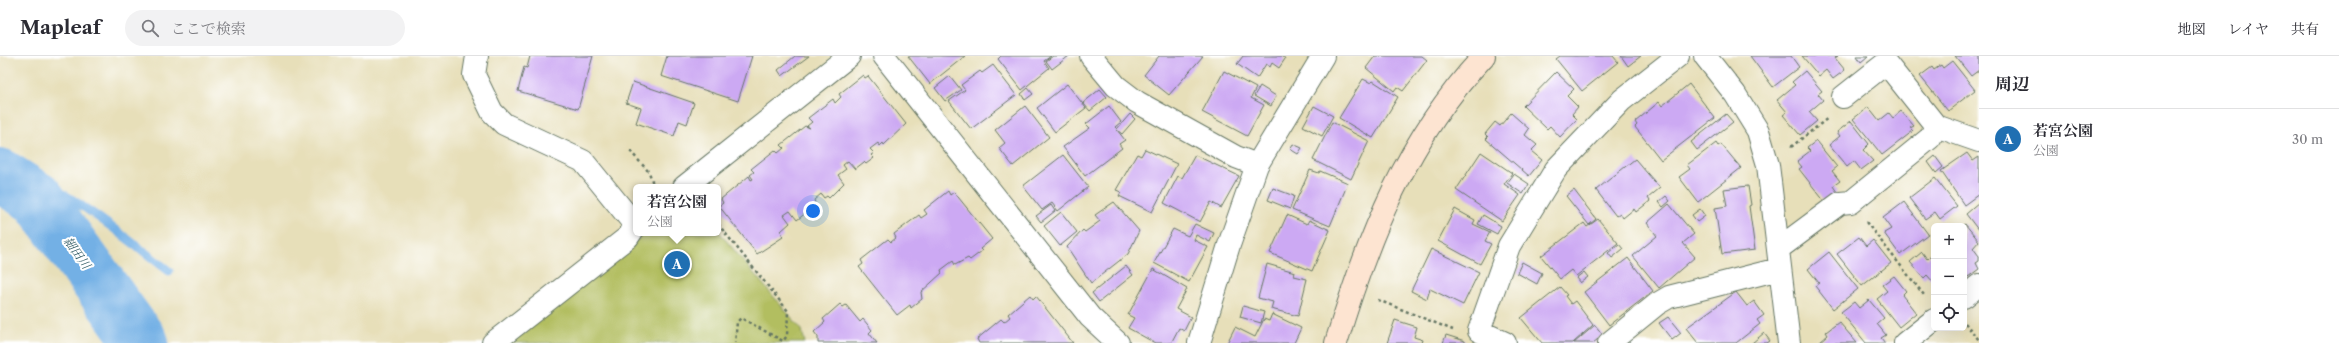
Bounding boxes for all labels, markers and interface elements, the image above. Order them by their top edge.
search box [125,10,405,46]
text: Mapleaf [20,16,101,39]
icon: search [139,17,161,39]
text: ここで検索 [171,19,246,38]
text: 地図 [2178,20,2206,38]
text: レイヤ [2228,20,2269,38]
text: 共有 [2291,20,2319,38]
text: 周辺 [1995,74,2029,94]
text: 若宮公園 [2033,121,2093,140]
text: A [2003,131,2013,147]
text: 30 m [2292,131,2323,147]
text: 公園 [2033,142,2059,158]
popup [633,184,721,236]
text: 若宮公園 [647,192,707,211]
your location [803,201,823,221]
text: 公園 [647,213,673,229]
map controls [1931,223,1967,331]
button: + [1931,223,1967,259]
water label: 細田川 [61,234,95,273]
pin: A [664,249,690,279]
button: − [1931,259,1967,295]
button: locate [1931,295,1967,331]

